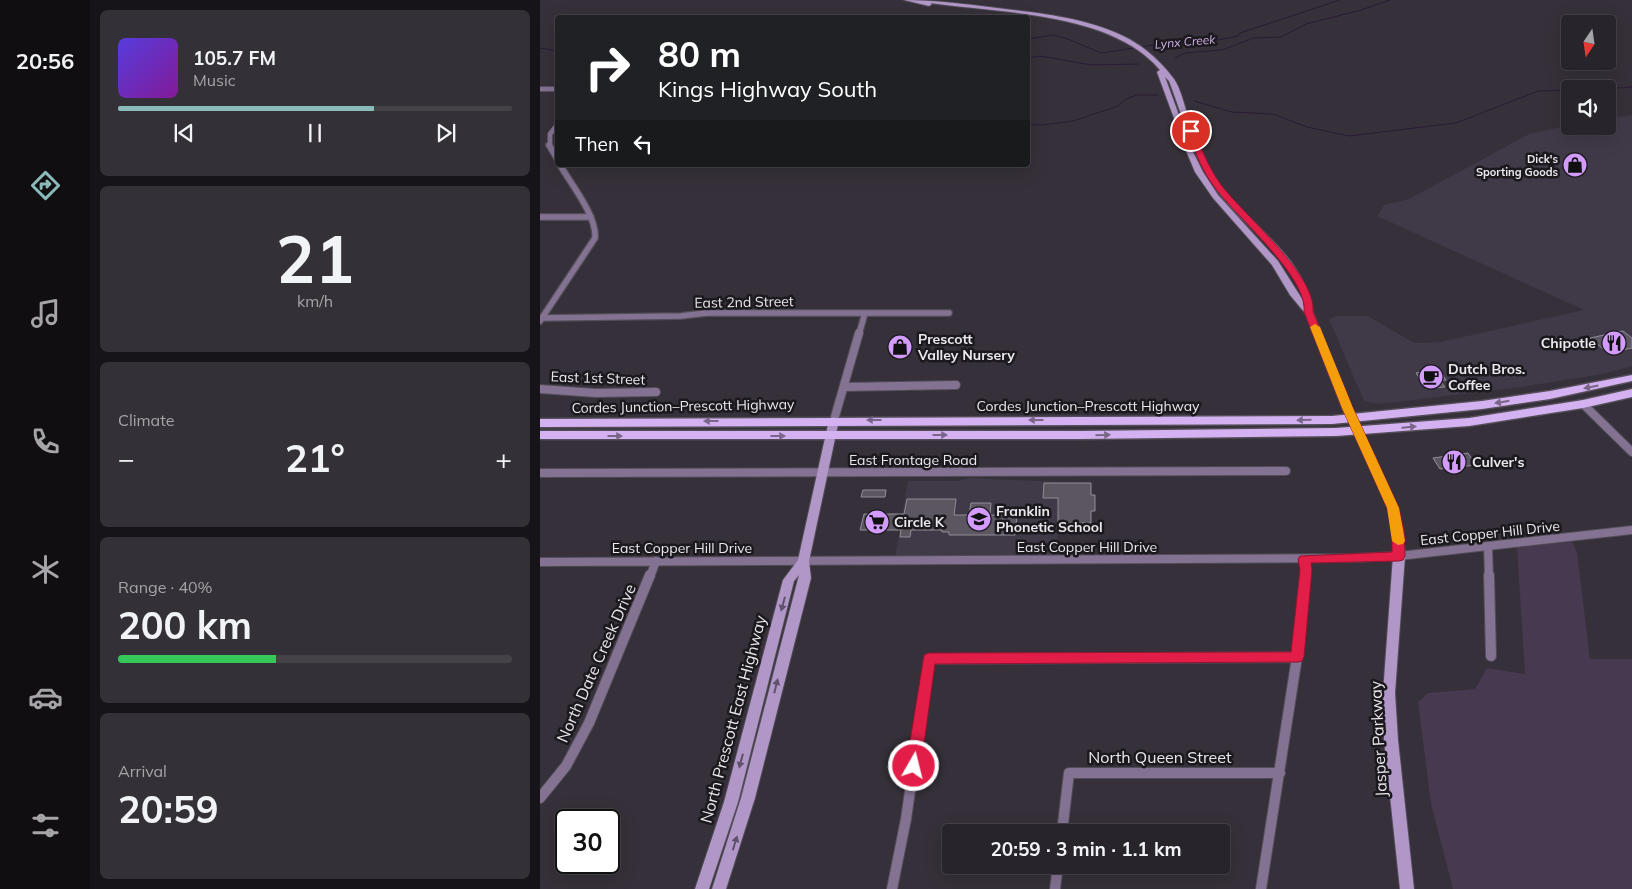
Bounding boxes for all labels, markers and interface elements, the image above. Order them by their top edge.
north arrow [1561,15,1616,70]
map controls [1561,15,1616,135]
water label: Lynx Creek [1154,31,1217,52]
text: 80 m [658,32,741,76]
icon: right [575,35,640,100]
text: 105.7 FM [193,46,276,70]
text: 20:56 [16,47,74,75]
text: Music [193,70,236,90]
text: Kings Highway South [658,75,877,103]
button: sound [1561,80,1616,135]
pin [1170,110,1212,152]
icon: arrive [1177,117,1205,145]
icon: previous [170,119,198,147]
icon: pause [301,119,329,147]
icon: next [432,119,460,147]
icon: left [629,130,657,158]
text: Then [575,132,619,156]
place label: Dick's Sporting Goods [1476,152,1558,179]
shop icon: Dick's Sporting Goods [1562,152,1588,178]
icon: directions [28,168,63,203]
text: 21 [276,218,354,299]
text: km/h [297,291,333,311]
street label: East 2nd Street [694,292,794,312]
icon: music [28,296,63,331]
place label: Prescott Valley Nursery [917,330,1015,364]
restaurant icon: Chipotle [1601,330,1627,356]
shop icon: Prescott Valley Nursery [887,334,913,360]
place label: Chipotle [1541,334,1596,352]
place label: Dutch Bros. Coffee [1448,360,1525,394]
cafe icon: Dutch Bros. Coffee [1418,364,1444,390]
street label: East 1st Street [550,367,646,389]
one-way arrow [1584,383,1599,391]
street label: Cordes Junction–Prescott Highway [571,395,795,417]
street label: Cordes Junction–Prescott Highway [977,397,1200,415]
one-way arrow [1493,399,1509,407]
text: Climate [118,410,174,430]
one-way arrow [865,416,881,424]
one-way arrow [1028,416,1044,424]
one-way arrow [1295,416,1311,424]
one-way arrow [703,417,719,425]
one-way arrow [1401,423,1417,431]
icon: phone [28,424,63,459]
one-way arrow [932,431,948,439]
one-way arrow [1095,431,1111,439]
one-way arrow [607,432,623,440]
one-way arrow [770,432,786,440]
text: 21° [285,434,345,482]
text: − [118,441,135,476]
text: + [495,441,512,476]
restaurant icon: Culver's [1441,449,1467,475]
street label: East Frontage Road [849,451,977,469]
place label: Culver's [1472,453,1524,471]
place label: Franklin Phonetic School [996,502,1103,536]
school or university icon: Franklin Phonetic School [966,506,992,532]
supermarket icon: Circle K [864,509,890,535]
place label: Circle K [894,513,945,531]
street label: East Copper Hill Drive [1419,517,1561,549]
street label: East Copper Hill Drive [1017,538,1157,556]
street label: East Copper Hill Drive [612,539,752,557]
icon: climate [28,552,63,587]
text: Range · 40% [118,577,213,597]
street label: North Date Creek Drive [552,581,640,745]
one-way arrow [779,597,787,612]
text: 200 km [118,601,252,649]
street label: North Prescott East Highway [696,612,771,825]
one-way arrow [772,678,780,693]
icon: car [28,680,63,715]
street label: Jasper Parkway [1365,680,1391,798]
position arrow [887,739,939,791]
street label: North Queen Street [1088,747,1232,767]
one-way arrow [737,754,745,769]
text: Arrival [118,761,167,781]
text: 20:59 [118,785,219,833]
icon: filters [28,808,63,843]
speed limit sign: 30 [555,809,620,874]
one-way arrow [731,835,739,850]
text: 20:59 · 3 min · 1.1 km [990,837,1182,861]

